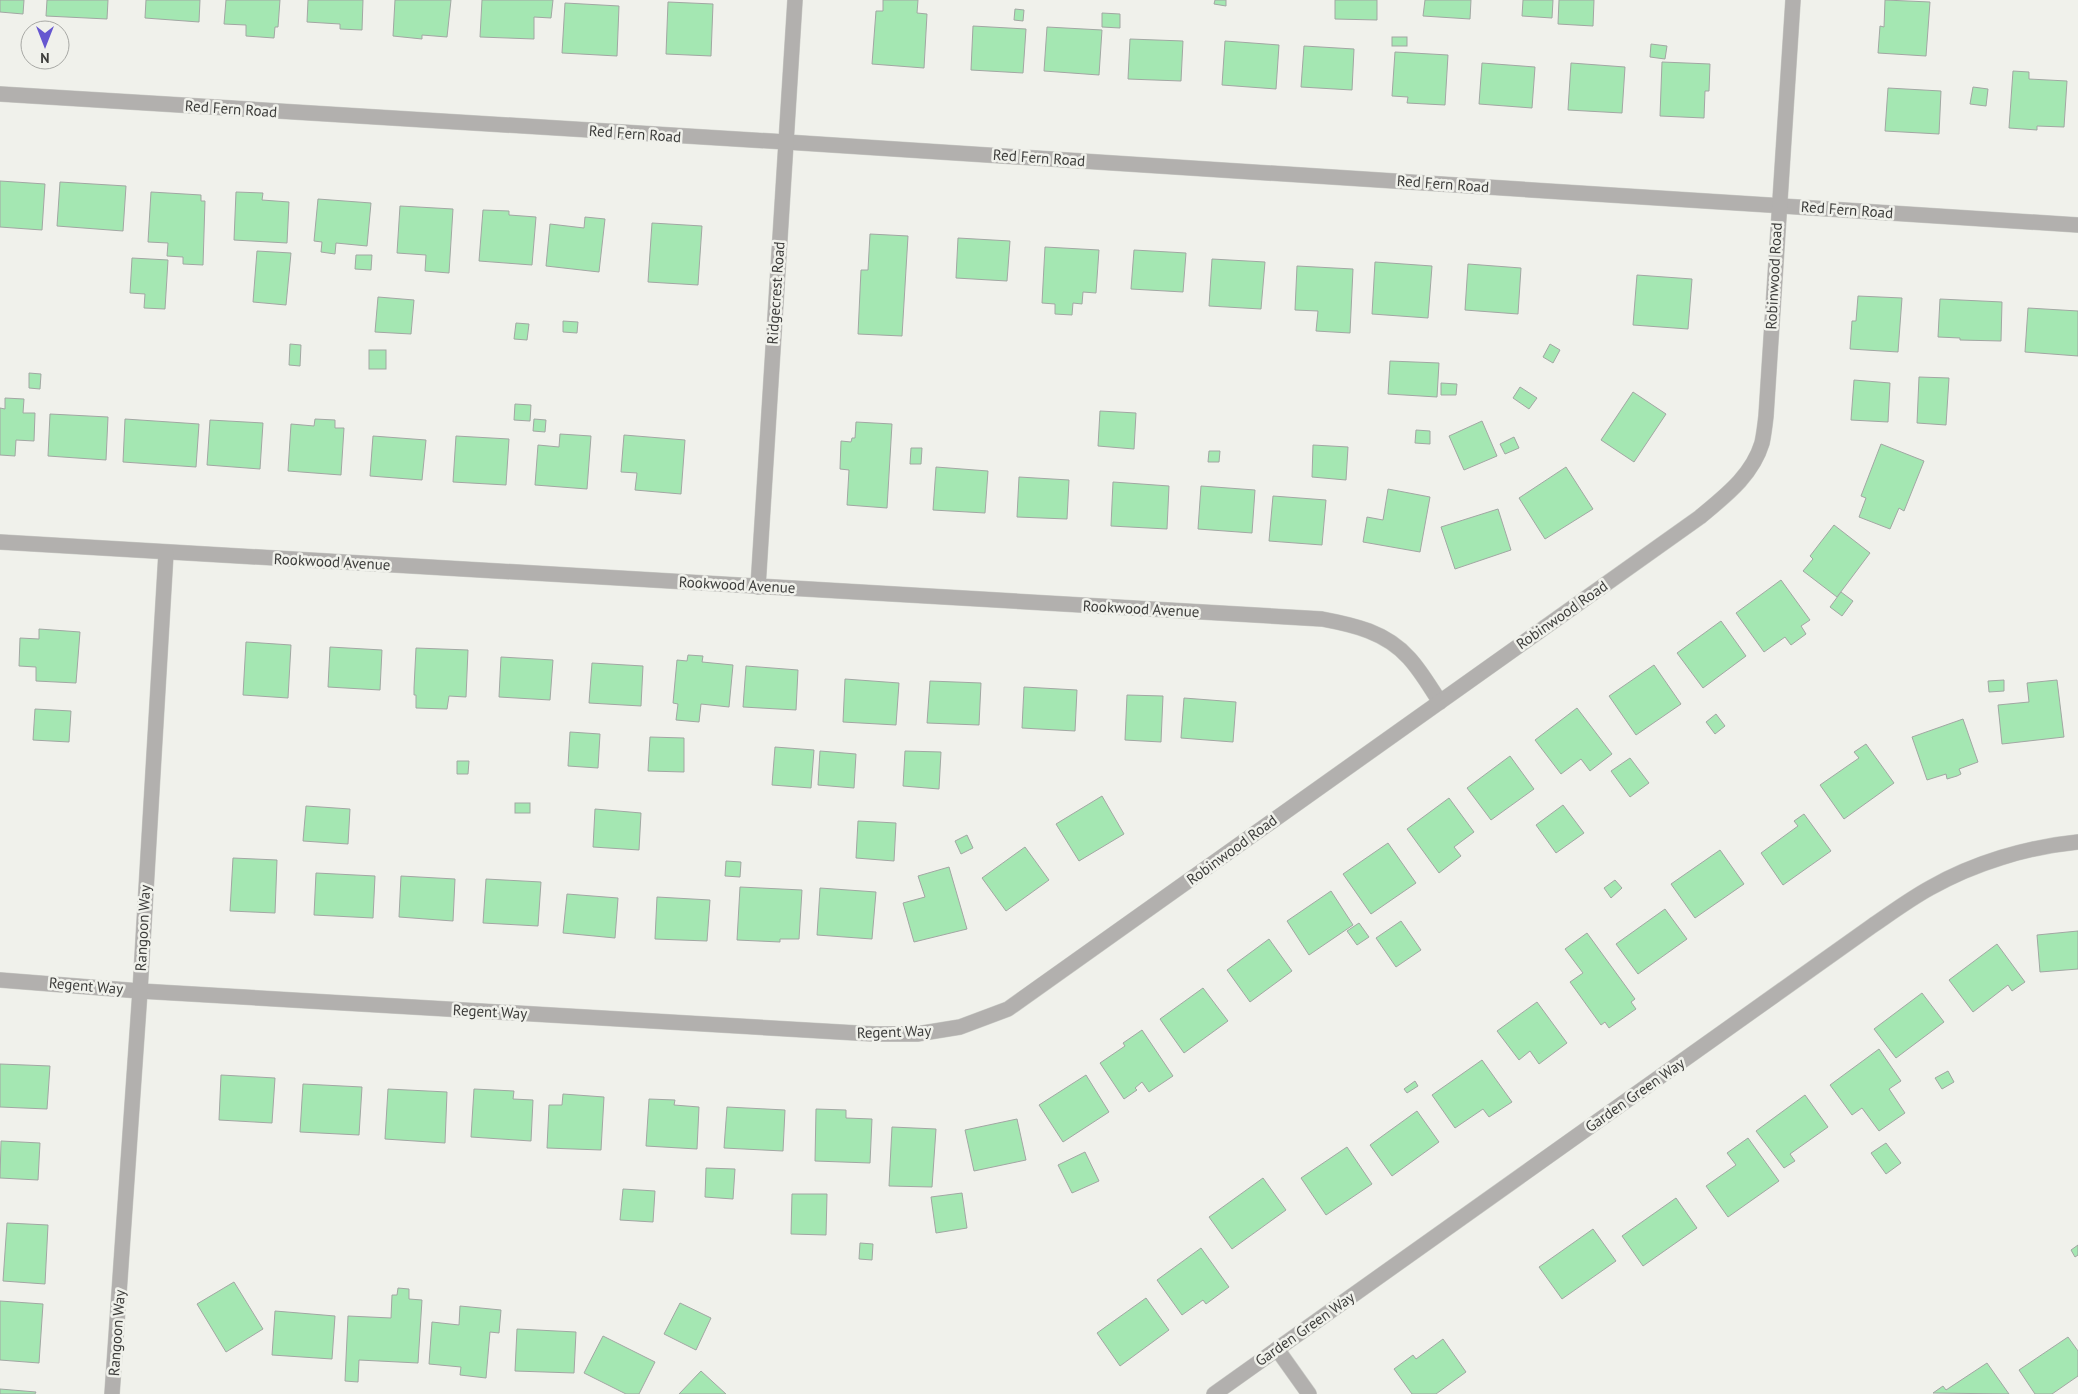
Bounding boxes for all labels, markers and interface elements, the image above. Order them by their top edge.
north arrow [20,20,70,70]
text: N [40,49,50,67]
street label: Red Fern Road [184,96,278,121]
street label: Red Fern Road [588,121,682,146]
street label: Red Fern Road [992,145,1086,170]
street label: Red Fern Road [1396,171,1490,196]
street label: Red Fern Road [1800,197,1894,222]
street label: Robinwood Road [1761,222,1786,330]
street label: Ridgecrest Road [762,241,789,345]
street label: Rookwood Avenue [273,549,391,574]
street label: Rookwood Avenue [678,572,796,597]
street label: Robinwood Road [1512,576,1611,653]
street label: Rookwood Avenue [1082,596,1200,621]
street label: Robinwood Road [1183,810,1281,889]
street label: Rangoon Way [131,884,154,972]
street label: Regent Way [48,973,124,998]
street label: Regent Way [452,1000,528,1023]
street label: Regent Way [856,1021,932,1042]
street label: Garden Green Way [1581,1053,1688,1136]
street label: Garden Green Way [1251,1287,1358,1370]
street label: Rangoon Way [104,1289,129,1377]

